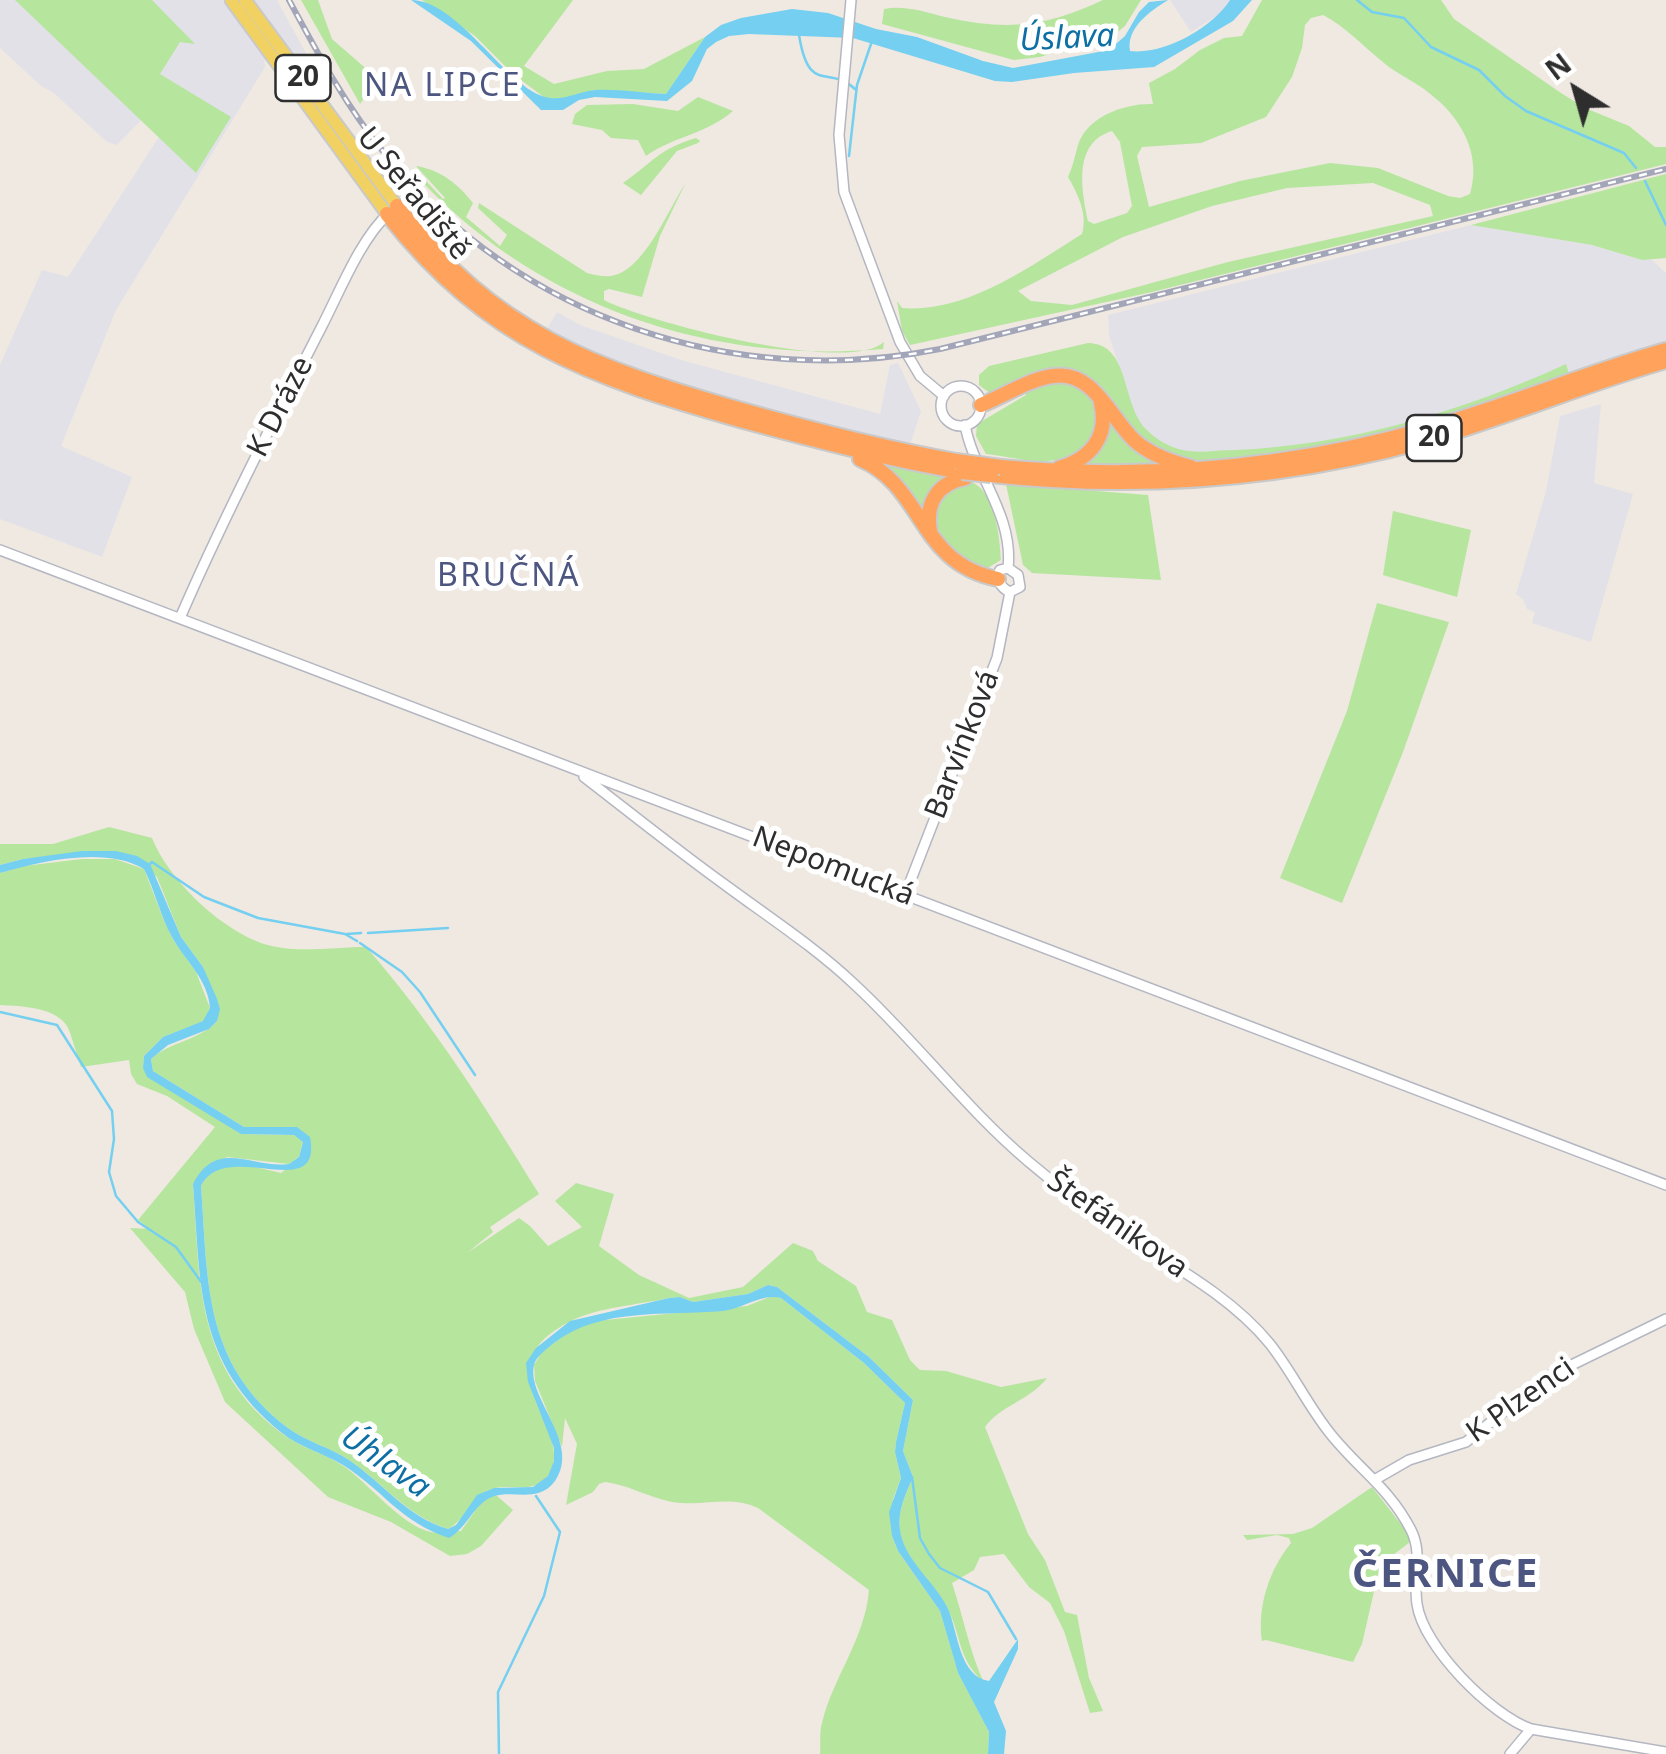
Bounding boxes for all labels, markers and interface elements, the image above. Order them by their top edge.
water label: Úslava [1019,17,1115,61]
north arrow [1526,40,1626,140]
text: N [1537,44,1578,88]
road number: 20 [276,55,330,101]
district label: NA LIPCE [364,68,522,106]
street label: U Seřadiště [349,120,477,268]
street label: K Dráze [240,351,322,463]
road number: 20 [1406,415,1462,461]
district label: BRUČNÁ [437,558,581,596]
street label: Barvínková [918,666,1008,824]
street label: Nepomucká [747,820,919,914]
street label: Štefánikova [1040,1163,1194,1287]
street label: K Plzenci [1460,1351,1582,1451]
water label: Úhlava [333,1419,437,1507]
district label: ČERNICE [1352,1552,1540,1600]

